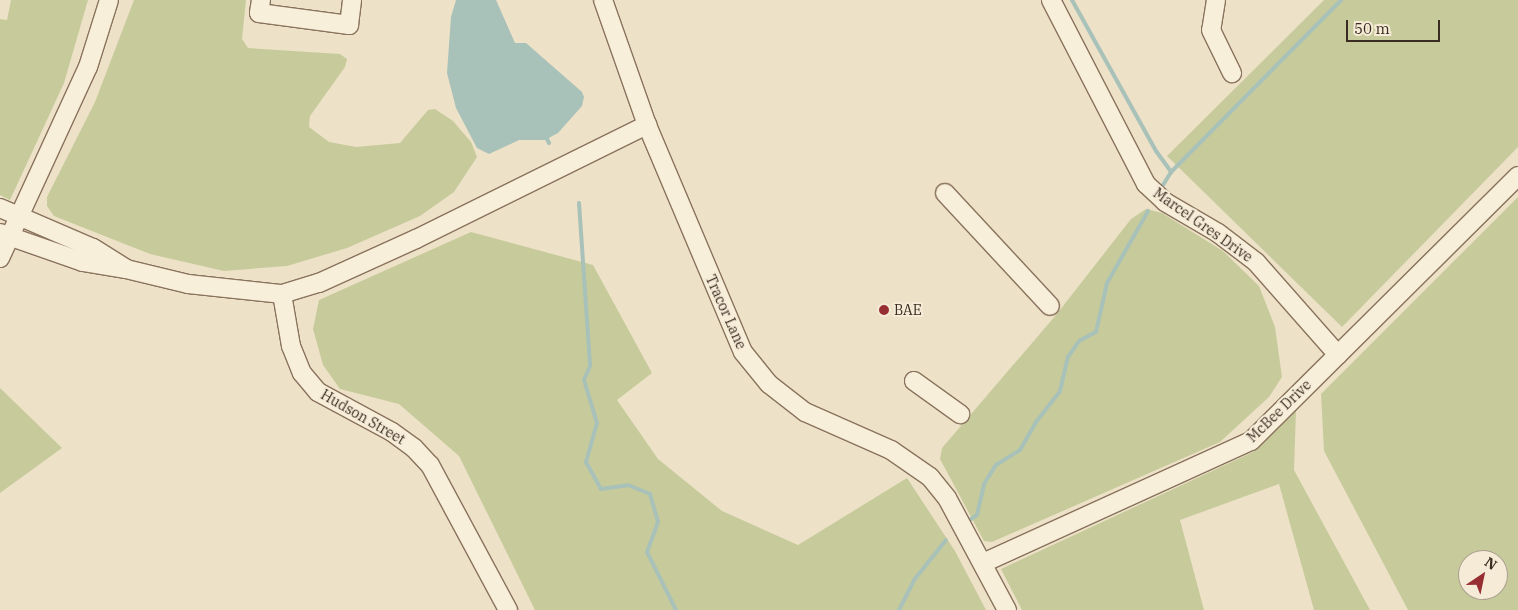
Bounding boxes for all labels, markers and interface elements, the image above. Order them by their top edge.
scale bar [1348,10,1442,42]
text: 50 m [1354,19,1390,38]
street label: Marcel Gres Drive [1150,184,1256,266]
street label: Tracor Lane [702,272,750,352]
place label: BAE [894,302,922,318]
marker: BAE [878,304,890,316]
street label: McBee Drive [1244,376,1314,446]
street label: Hudson Street [318,386,408,448]
north arrow [1458,550,1508,600]
text: N [1481,553,1500,574]

